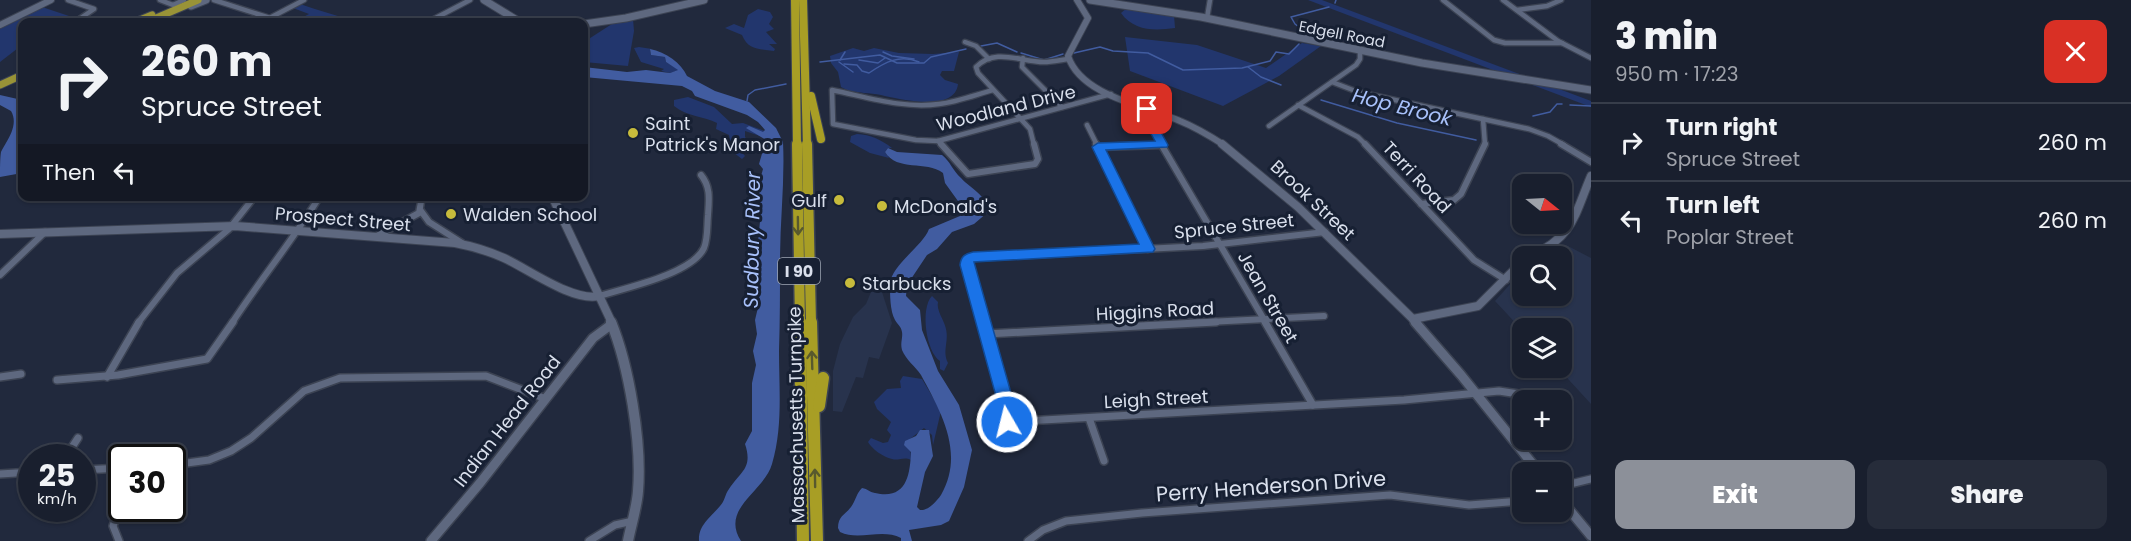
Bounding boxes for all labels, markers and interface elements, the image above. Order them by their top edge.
text: 3 min [1615,11,1718,62]
street label: Edgell Road [1297,15,1387,53]
button: close [2044,20,2107,83]
text: 260 m [141,32,273,91]
icon: right [42,42,120,120]
text: 950 m · 17:23 [1615,60,1738,88]
street label: Woodland Drive [934,79,1078,137]
water label: Hop Brook [1349,81,1456,133]
pin [1121,83,1172,134]
text: Spruce Street [141,88,322,125]
icon: arrive [1130,92,1163,125]
place label: Saint Patrick's Manor [645,111,780,157]
text: Turn right [1666,112,1777,143]
marker: Saint Patrick's Manor [626,126,640,140]
icon: right [1615,126,1648,159]
text: 260 m [2038,127,2107,158]
street label: Terri Road [1377,135,1457,219]
text: Spruce Street [1666,145,1800,173]
street label: Brook Street [1265,154,1361,246]
icon: left [108,156,141,189]
text: Then [42,157,96,188]
water label: Sudbury River [737,171,767,309]
north arrow [1512,174,1572,234]
map controls [1512,174,1572,522]
place label: Gulf [791,188,827,213]
text: Turn left [1666,190,1760,221]
marker: Gulf [832,193,846,207]
place label: McDonald's [894,194,997,219]
marker: McDonald's [875,199,889,213]
street label: Prospect Street [274,201,412,237]
place label: Walden School [463,202,597,227]
icon: left [1615,204,1648,237]
text: 260 m [2038,205,2107,236]
marker: Walden School [444,207,458,221]
street label: Spruce Street [1173,207,1295,245]
one-way arrow [792,216,804,236]
text: Poplar Street [1666,223,1794,251]
button: search [1512,246,1572,306]
street label: Jean Street [1232,247,1304,347]
road number: I 90 [778,258,820,284]
place label: Starbucks [862,271,951,296]
marker: Starbucks [843,276,857,290]
street label: Higgins Road [1095,295,1215,327]
street label: Massachusetts Turnpike [782,306,810,524]
button: layers [1512,318,1572,378]
street label: Indian Head Road [448,350,566,492]
one-way arrow [807,351,818,371]
street label: Leigh Street [1103,384,1209,414]
position arrow [975,390,1039,454]
button: + [1512,390,1572,450]
speed limit sign: 30 [108,444,186,522]
text: 25 [39,454,75,497]
button: Exit [1615,460,1855,529]
button: Share [1867,460,2107,529]
button: − [1512,462,1572,522]
street label: Perry Henderson Drive [1155,463,1387,509]
one-way arrow [810,469,821,489]
text: km/h [37,488,77,509]

